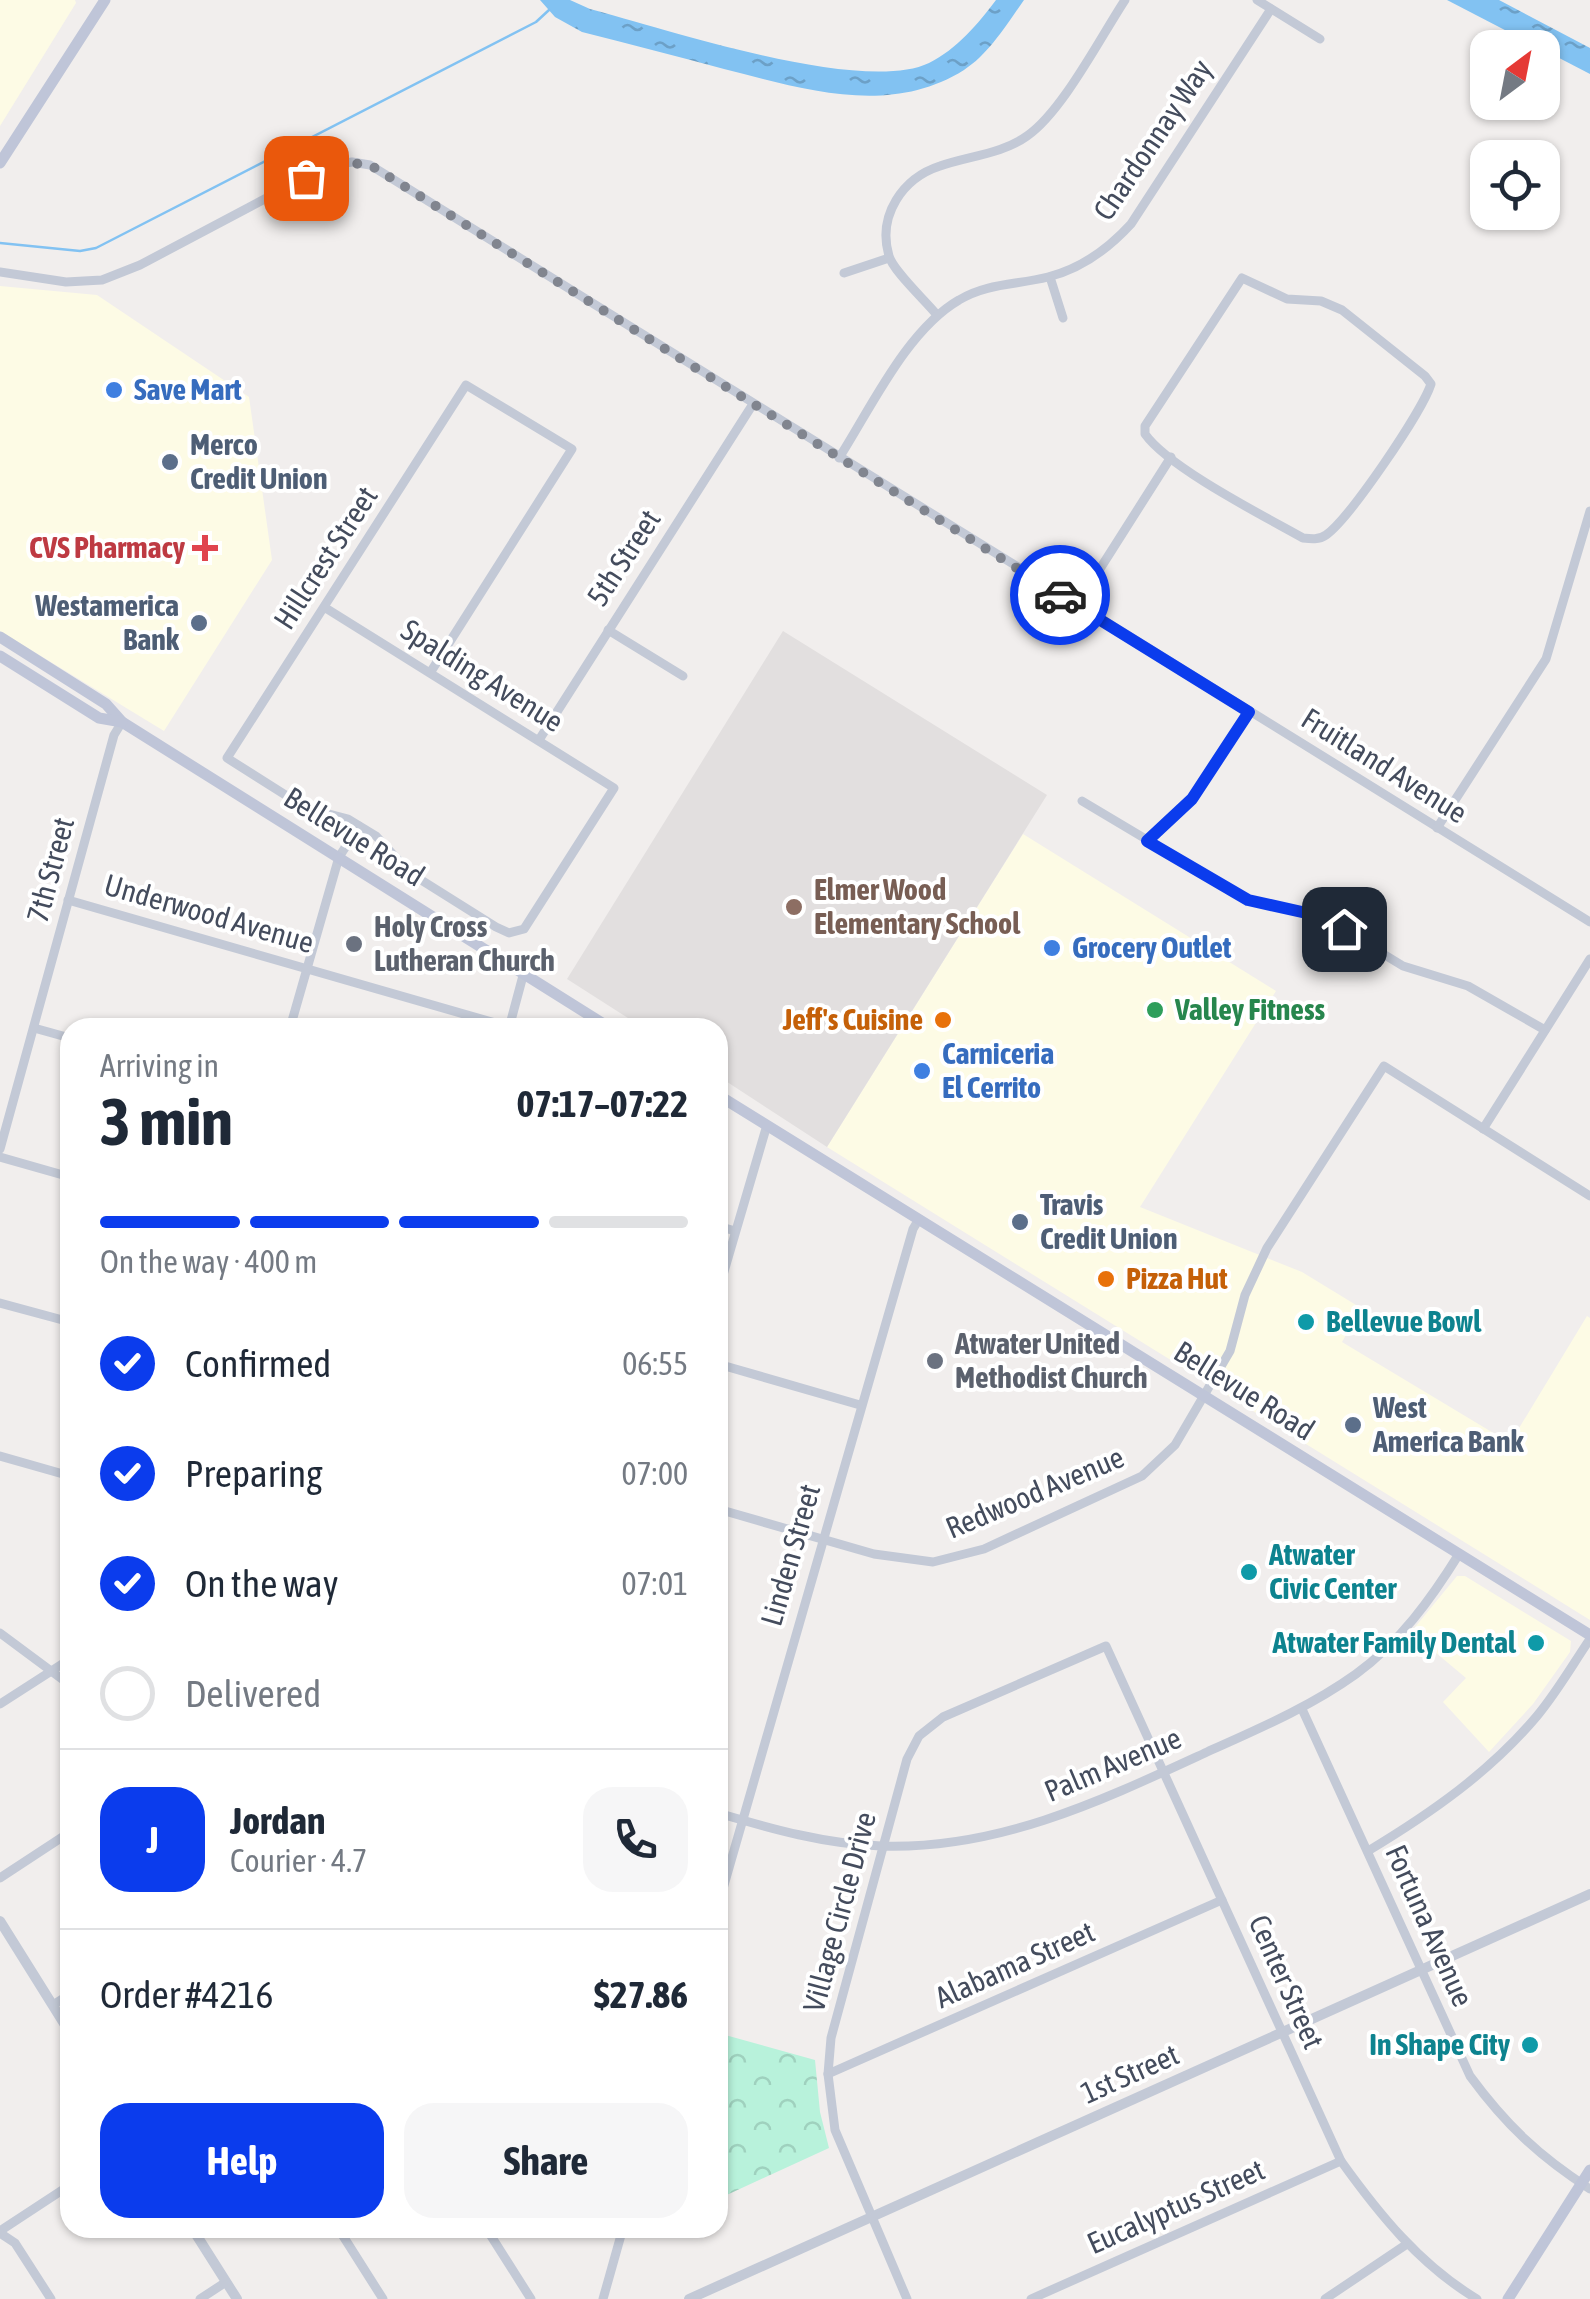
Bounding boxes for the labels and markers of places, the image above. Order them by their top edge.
pin [264,136,349,221]
place label: Save Mart [134,372,242,406]
marker: Save Mart [103,379,125,401]
place label: Merco Credit Union [190,427,328,495]
marker: Merco Credit Union [159,451,181,473]
place label: CVS Pharmacy [29,530,186,564]
marker: CVS Pharmacy [194,537,216,559]
place label: Westamerica Bank [34,588,180,656]
marker: Westamerica Bank [188,612,210,634]
place label: Elmer Wood Elementary School [814,872,1021,940]
pin [1302,887,1387,972]
marker: Elmer Wood Elementary School [783,896,805,918]
place label: Holy Cross Lutheran Church [374,909,555,977]
place label: Grocery Outlet [1072,930,1232,964]
marker: Holy Cross Lutheran Church [343,933,365,955]
marker: Grocery Outlet [1041,937,1063,959]
place label: Valley Fitness [1174,992,1326,1026]
marker: Valley Fitness [1144,999,1166,1021]
place label: Jeff's Cuisine [782,1002,923,1036]
marker: Jeff's Cuisine [932,1009,954,1031]
place label: Carniceria El Cerrito [942,1036,1054,1104]
marker: Carniceria El Cerrito [911,1060,933,1082]
place label: Travis Credit Union [1040,1187,1178,1255]
marker: Travis Credit Union [1009,1211,1031,1233]
place label: Pizza Hut [1126,1261,1228,1295]
marker: Pizza Hut [1095,1268,1117,1290]
place label: Bellevue Bowl [1326,1304,1482,1338]
marker: Bellevue Bowl [1295,1311,1317,1333]
place label: Atwater United Methodist Church [954,1326,1148,1394]
marker: Atwater United Methodist Church [924,1350,946,1372]
place label: West America Bank [1372,1390,1525,1458]
marker: West America Bank [1342,1414,1364,1436]
place label: Atwater Civic Center [1268,1537,1397,1605]
marker: Atwater Civic Center [1238,1561,1260,1583]
place label: Atwater Family Dental [1272,1625,1517,1659]
marker: Atwater Family Dental [1525,1632,1547,1654]
place label: In Shape City [1369,2027,1511,2061]
marker: In Shape City [1519,2034,1541,2056]

